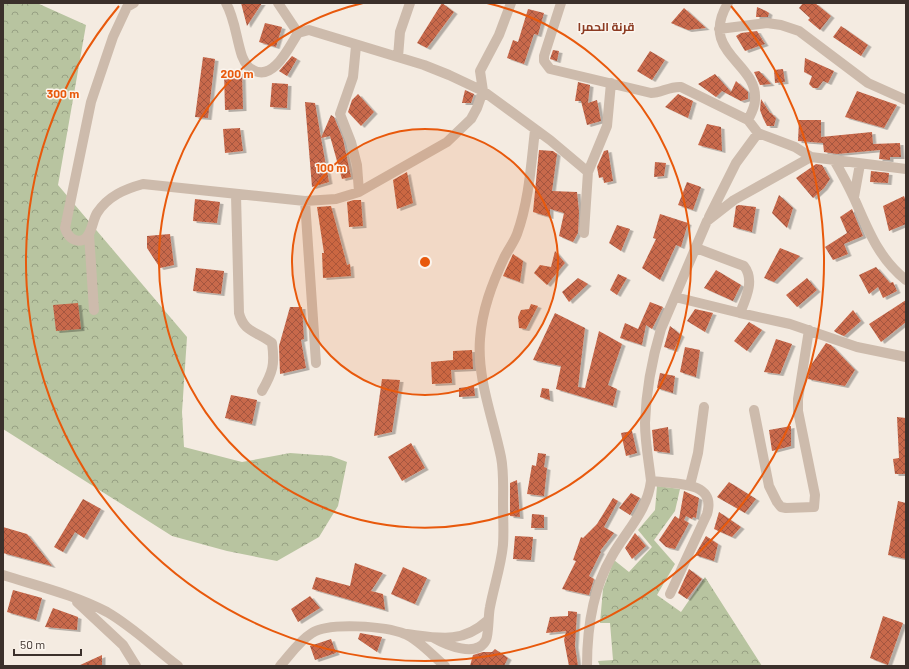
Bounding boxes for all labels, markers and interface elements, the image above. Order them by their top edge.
district label: قرنة الحمرا [578,19,634,35]
text: 200 m [221,66,253,80]
text: 300 m [47,86,79,100]
text: 100 m [316,160,346,174]
centre of rings [418,255,432,269]
scale bar [14,631,81,657]
text: 50 m [20,637,45,651]

